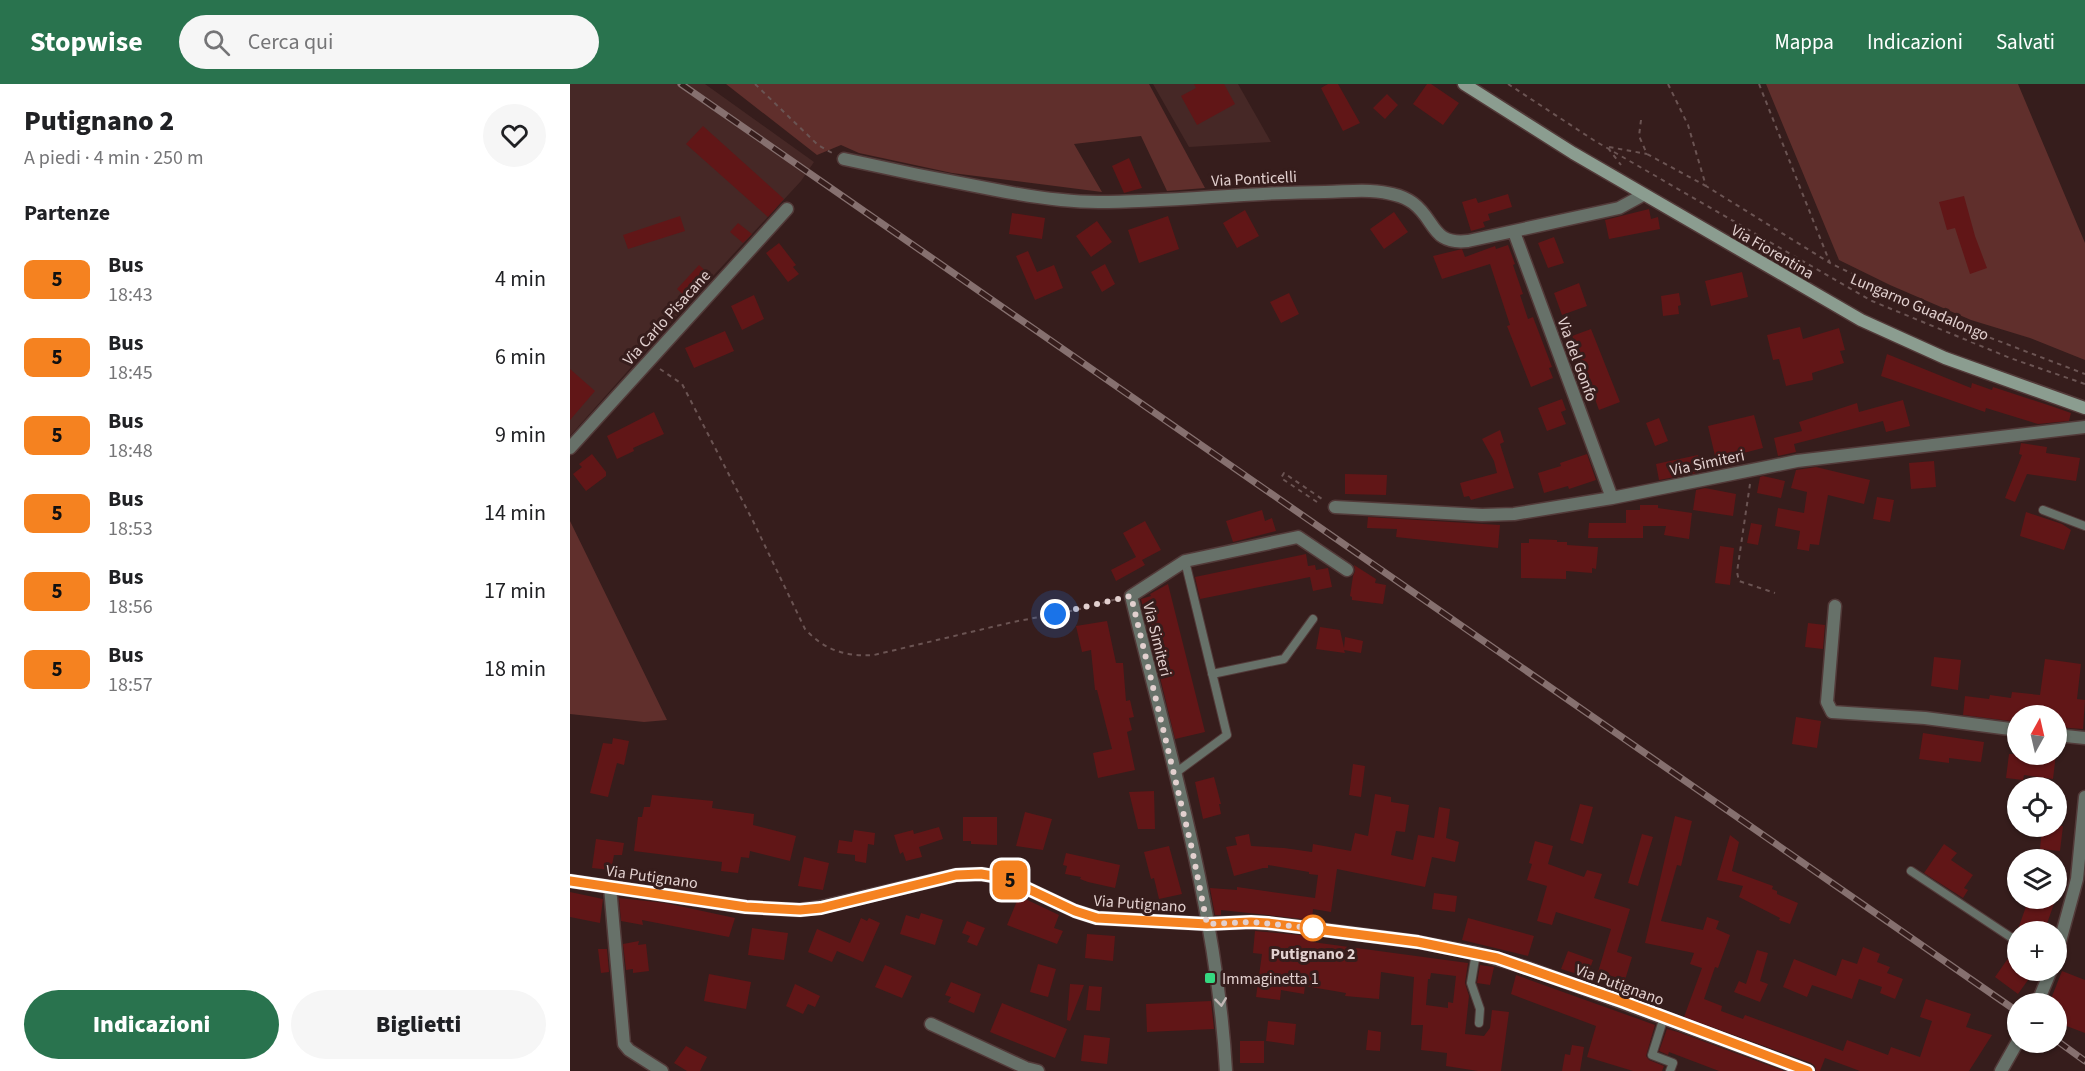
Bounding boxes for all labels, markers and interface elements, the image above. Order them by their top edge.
search box [179,15,599,69]
text: Stopwise [30,22,143,62]
icon: search [200,26,233,59]
text: Cerca qui [248,26,334,58]
text: Mappa [1775,27,1834,57]
text: Indicazioni [1867,27,1963,57]
text: Salvati [1996,27,2055,57]
text: Putignano 2 [24,101,174,141]
button: heart [483,104,546,167]
text: A piedi · 4 min · 250 m [24,144,204,172]
street label: Via Ponticelli [1211,166,1298,192]
text: Partenze [24,197,110,229]
street label: Via Fiorentina [1727,219,1818,284]
text: Bus [108,249,144,281]
text: 4 min [495,263,546,295]
text: 5 [51,264,63,294]
street label: Via Carlo Pisacane [618,265,716,370]
street label: Lungarno Guadalongo [1847,268,1992,346]
text: 18:43 [108,281,153,309]
street label: Via del Gonfo [1552,314,1602,404]
text: Bus [108,327,144,359]
text: 6 min [495,341,546,373]
text: 5 [51,342,63,372]
text: 18:45 [108,359,153,387]
text: Bus [108,405,144,437]
text: 9 min [495,419,546,451]
text: 5 [51,420,63,450]
text: 18:48 [108,437,153,465]
street label: Via Simiteri [1668,444,1747,482]
text: Bus [108,483,144,515]
text: 14 min [484,497,546,529]
text: 5 [51,498,63,528]
text: 18:53 [108,515,153,543]
text: Bus [108,561,144,593]
text: 17 min [484,575,546,607]
text: 5 [51,576,63,606]
text: 18:56 [108,593,153,621]
your location [1040,599,1070,629]
street label: Via Simiteri [1137,600,1177,679]
text: Bus [108,639,144,671]
text: 18 min [484,653,546,685]
text: 5 [51,654,63,684]
text: 18:57 [108,671,153,699]
north arrow [2007,705,2067,765]
map controls [2007,705,2067,1053]
button: locate [2007,777,2067,837]
button: layers [2007,849,2067,909]
street label: Via Putignano [604,860,699,894]
line badge: 5 [990,860,1030,900]
text: 5 [1004,865,1016,895]
street label: Via Putignano [1093,890,1187,918]
marker: Putignano 2 [1300,915,1326,941]
button: + [2007,921,2067,981]
place label: Putignano 2 [1271,943,1355,965]
street label: Via Putignano [1572,959,1667,1011]
place label: Immaginetta 1 [1222,968,1319,990]
marker: Immaginetta 1 [1203,971,1217,985]
button: Indicazioni [24,990,279,1059]
button: Biglietti [291,990,546,1059]
button: − [2007,993,2067,1053]
one-way arrow [1214,997,1227,1007]

